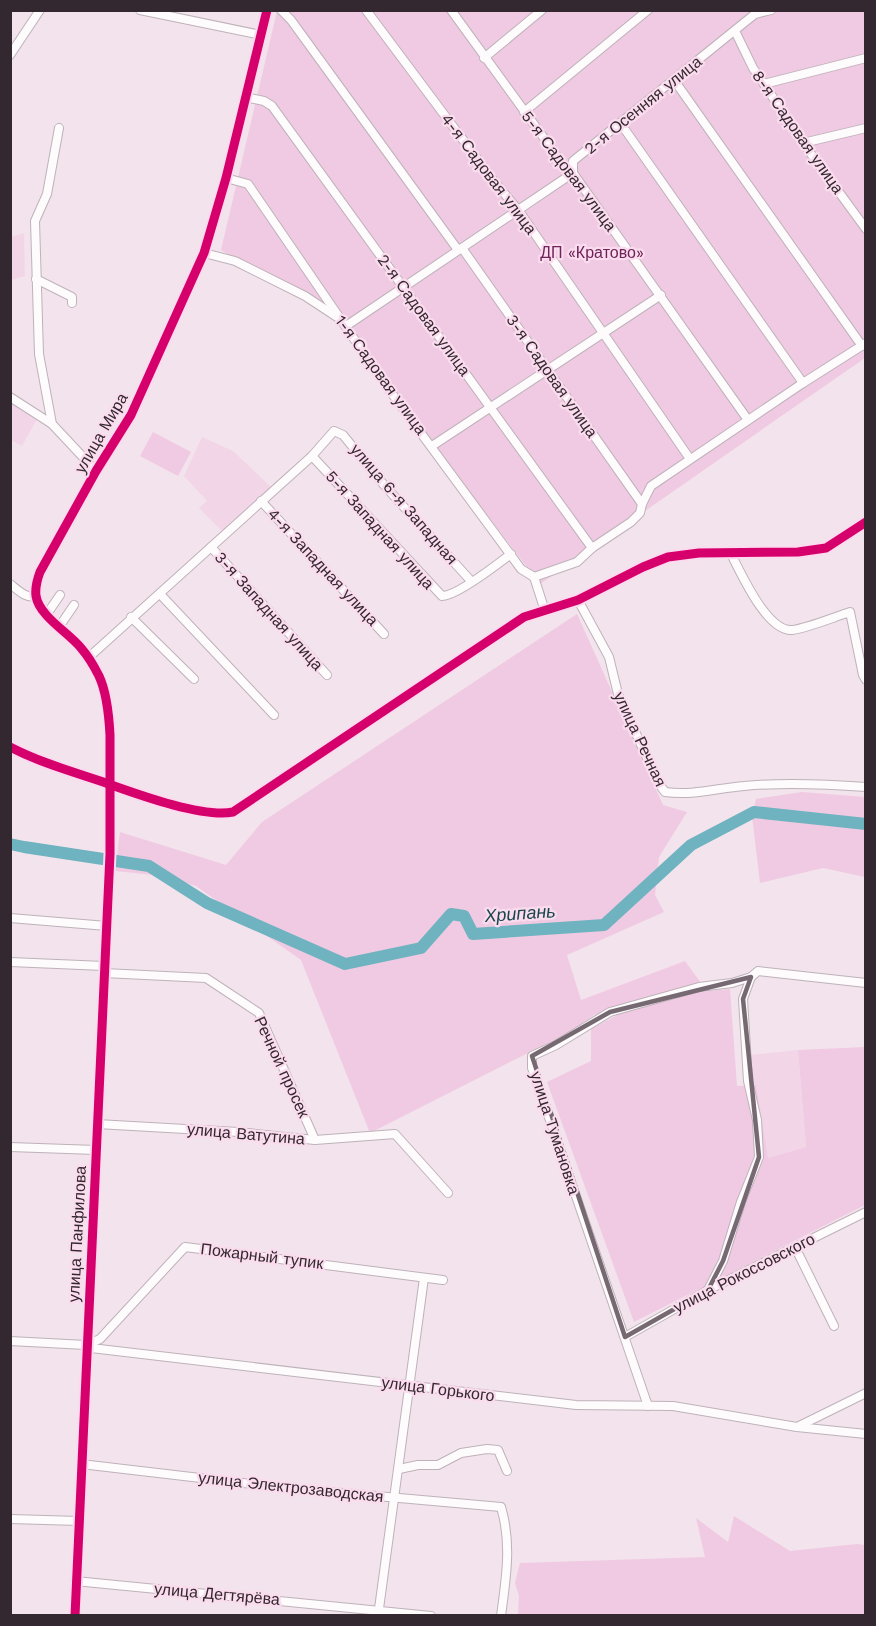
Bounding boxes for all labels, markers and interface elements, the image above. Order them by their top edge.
street label: 2-я Осенняя улица [581,52,705,158]
street label: 8-я Садовая улица [748,67,848,197]
street label: 5-я Садовая улица [518,107,621,235]
street label: 4-я Садовая улица [437,110,541,238]
park label: ДП «Кратово» [540,243,644,262]
street label: 2-я Садовая улица [374,251,474,380]
street label: 3-я Садовая улица [502,311,602,441]
street label: 1-я Садовая улица [331,312,431,438]
street label: улица Мира [70,389,132,477]
street label: улица 6-я Западная [347,440,461,568]
street label: 5-я Западная улица [322,467,438,593]
street label: 4-я Западная улица [264,504,382,630]
street label: 3-я Западная улица [211,548,327,674]
street label: улица Речная [610,689,670,789]
water label: Хрипань [483,900,556,926]
street label: Речной просек [250,1014,314,1121]
street label: улица Тумановка [526,1069,584,1197]
street label: улица Ватутина [186,1119,306,1149]
street label: улица Панфилова [64,1165,90,1303]
street label: улица Рокоссовского [670,1229,818,1317]
street label: Пожарный тупик [200,1239,325,1273]
street label: улица Горького [380,1373,496,1405]
street label: улица Электрозаводская [197,1468,385,1506]
street label: улица Дегтярёва [153,1579,281,1609]

